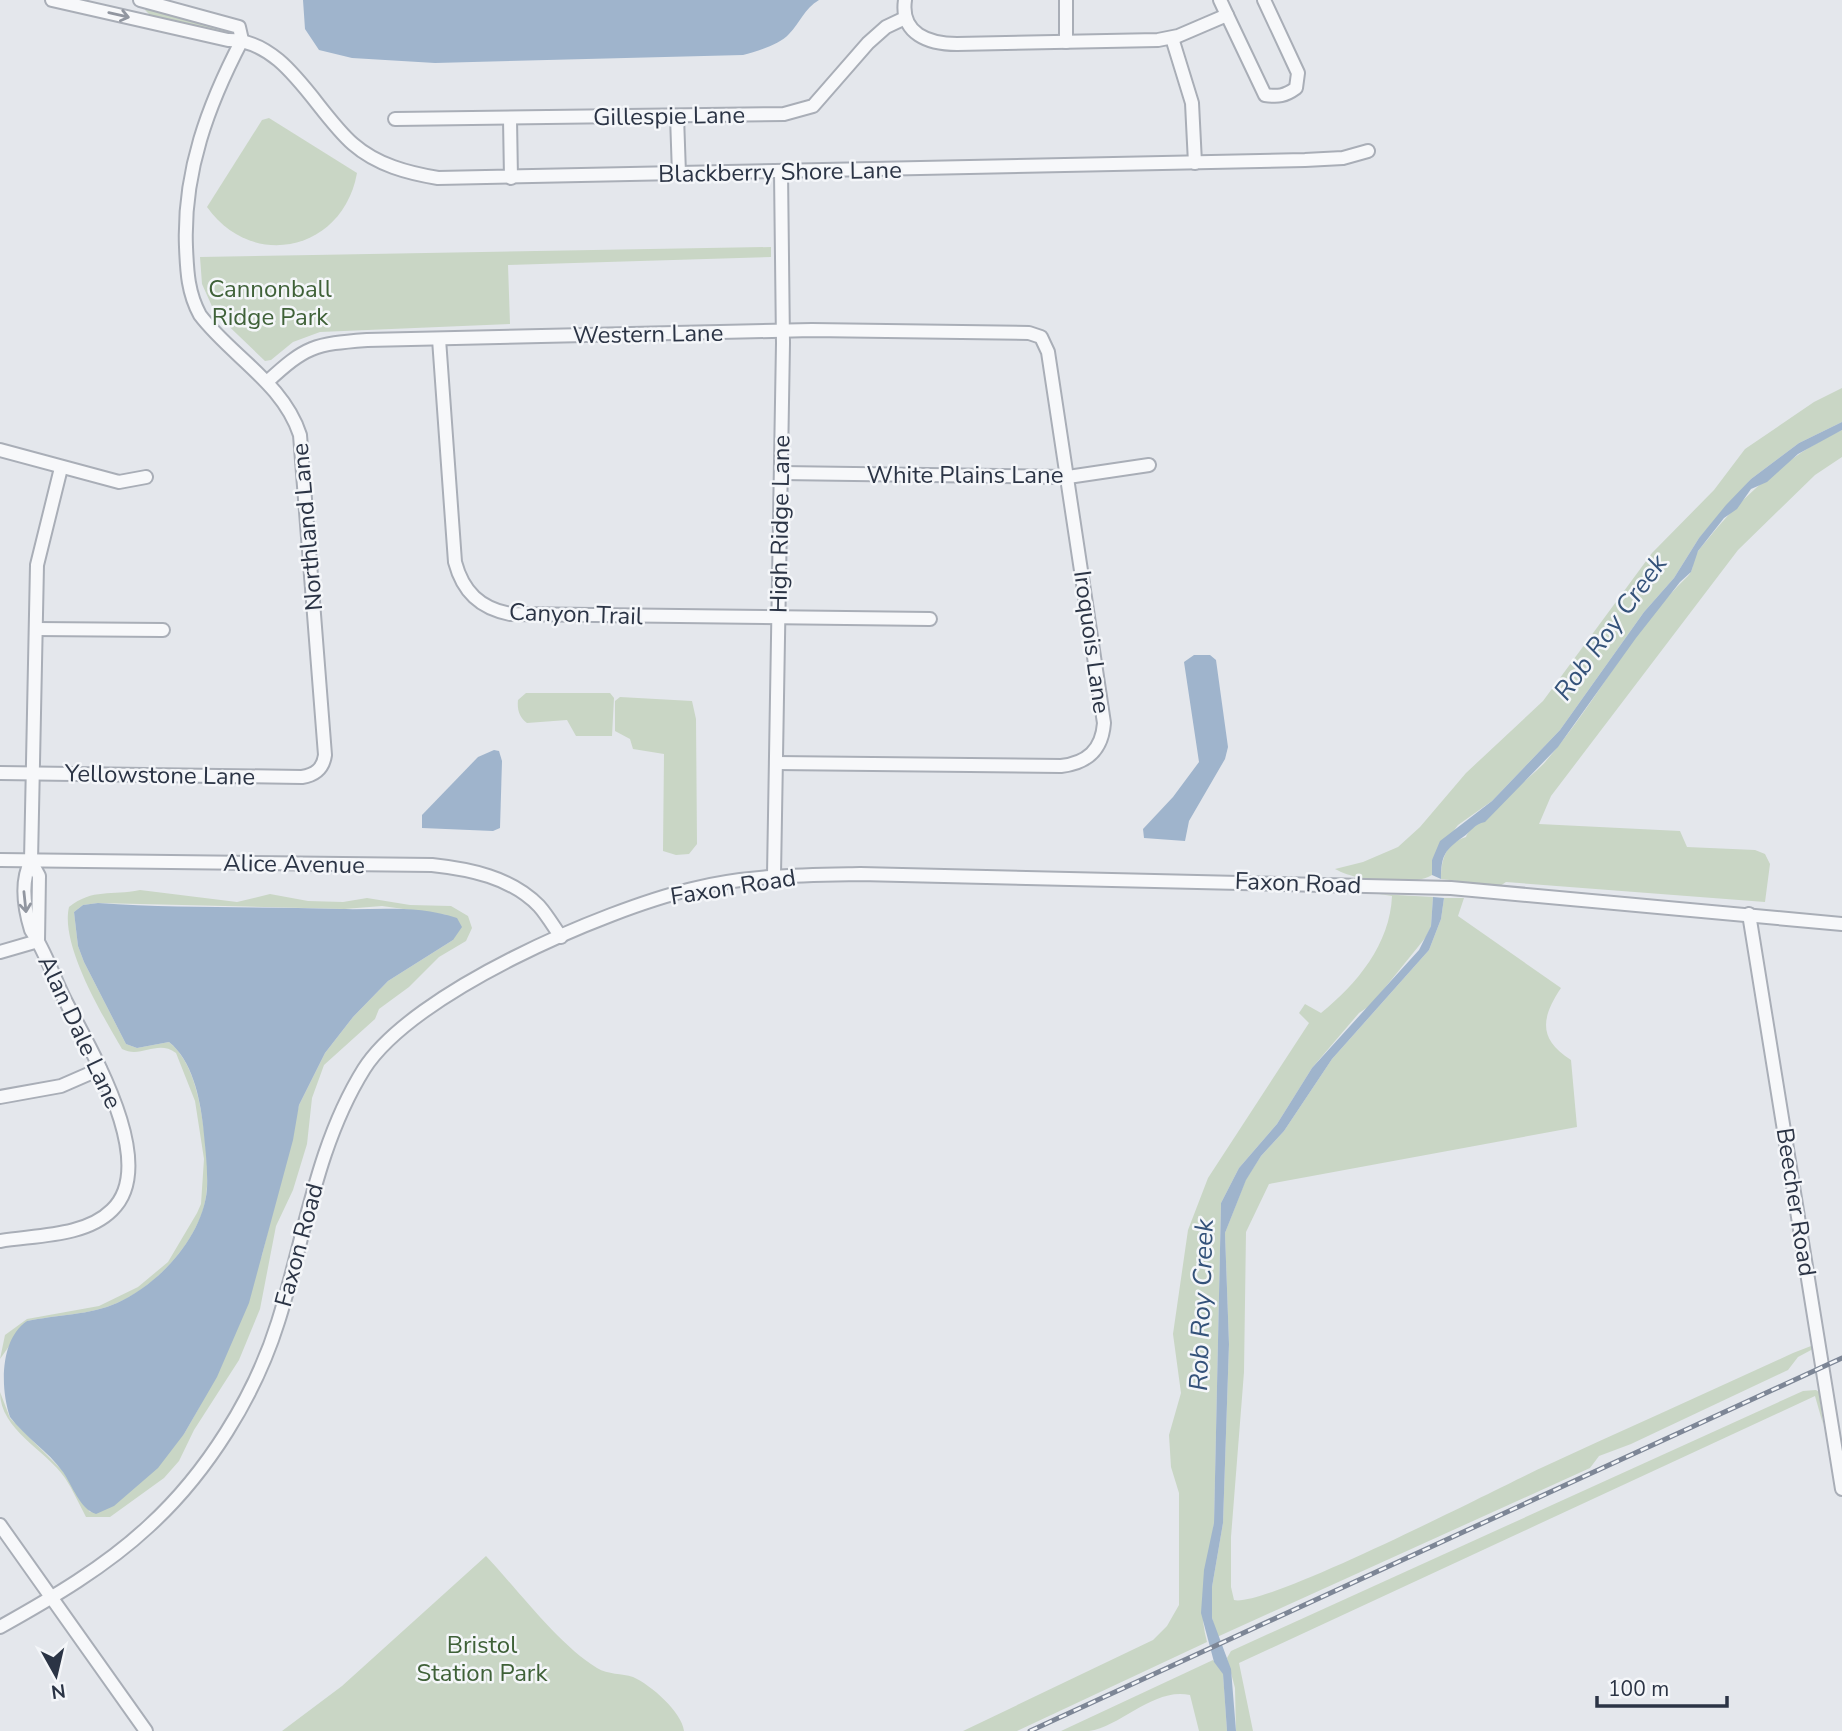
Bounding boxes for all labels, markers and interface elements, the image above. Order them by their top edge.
one-way arrow [107,9,130,22]
street label: Gillespie Lane [593,99,745,133]
street label: Blackberry Shore Lane [658,154,902,190]
park label: Cannonball Ridge Park [208,273,332,333]
street label: Western Lane [572,317,724,351]
street label: High Ridge Lane [762,434,798,614]
street label: Northland Lane [284,442,330,612]
street label: White Plains Lane [867,459,1063,491]
water label: Rob Roy Creek [1546,547,1676,707]
street label: Iroquois Lane [1066,568,1118,716]
street label: Canyon Trail [509,596,643,632]
street label: Yellowstone Lane [64,757,255,793]
street label: Alice Avenue [223,847,365,881]
street label: Faxon Road [668,861,798,913]
street label: Faxon Road [1234,865,1362,901]
one-way arrow [19,890,32,912]
street label: Alan Dale Lane [30,950,130,1114]
street label: Beecher Road [1768,1125,1824,1279]
street label: Faxon Road [267,1180,331,1310]
water label: Rob Roy Creek [1181,1217,1222,1392]
park label: Bristol Station Park [417,1629,548,1689]
north arrow [21,1640,91,1710]
scale bar [1597,1664,1727,1708]
text: 100 m [1608,1675,1669,1703]
text: N [49,1677,67,1705]

